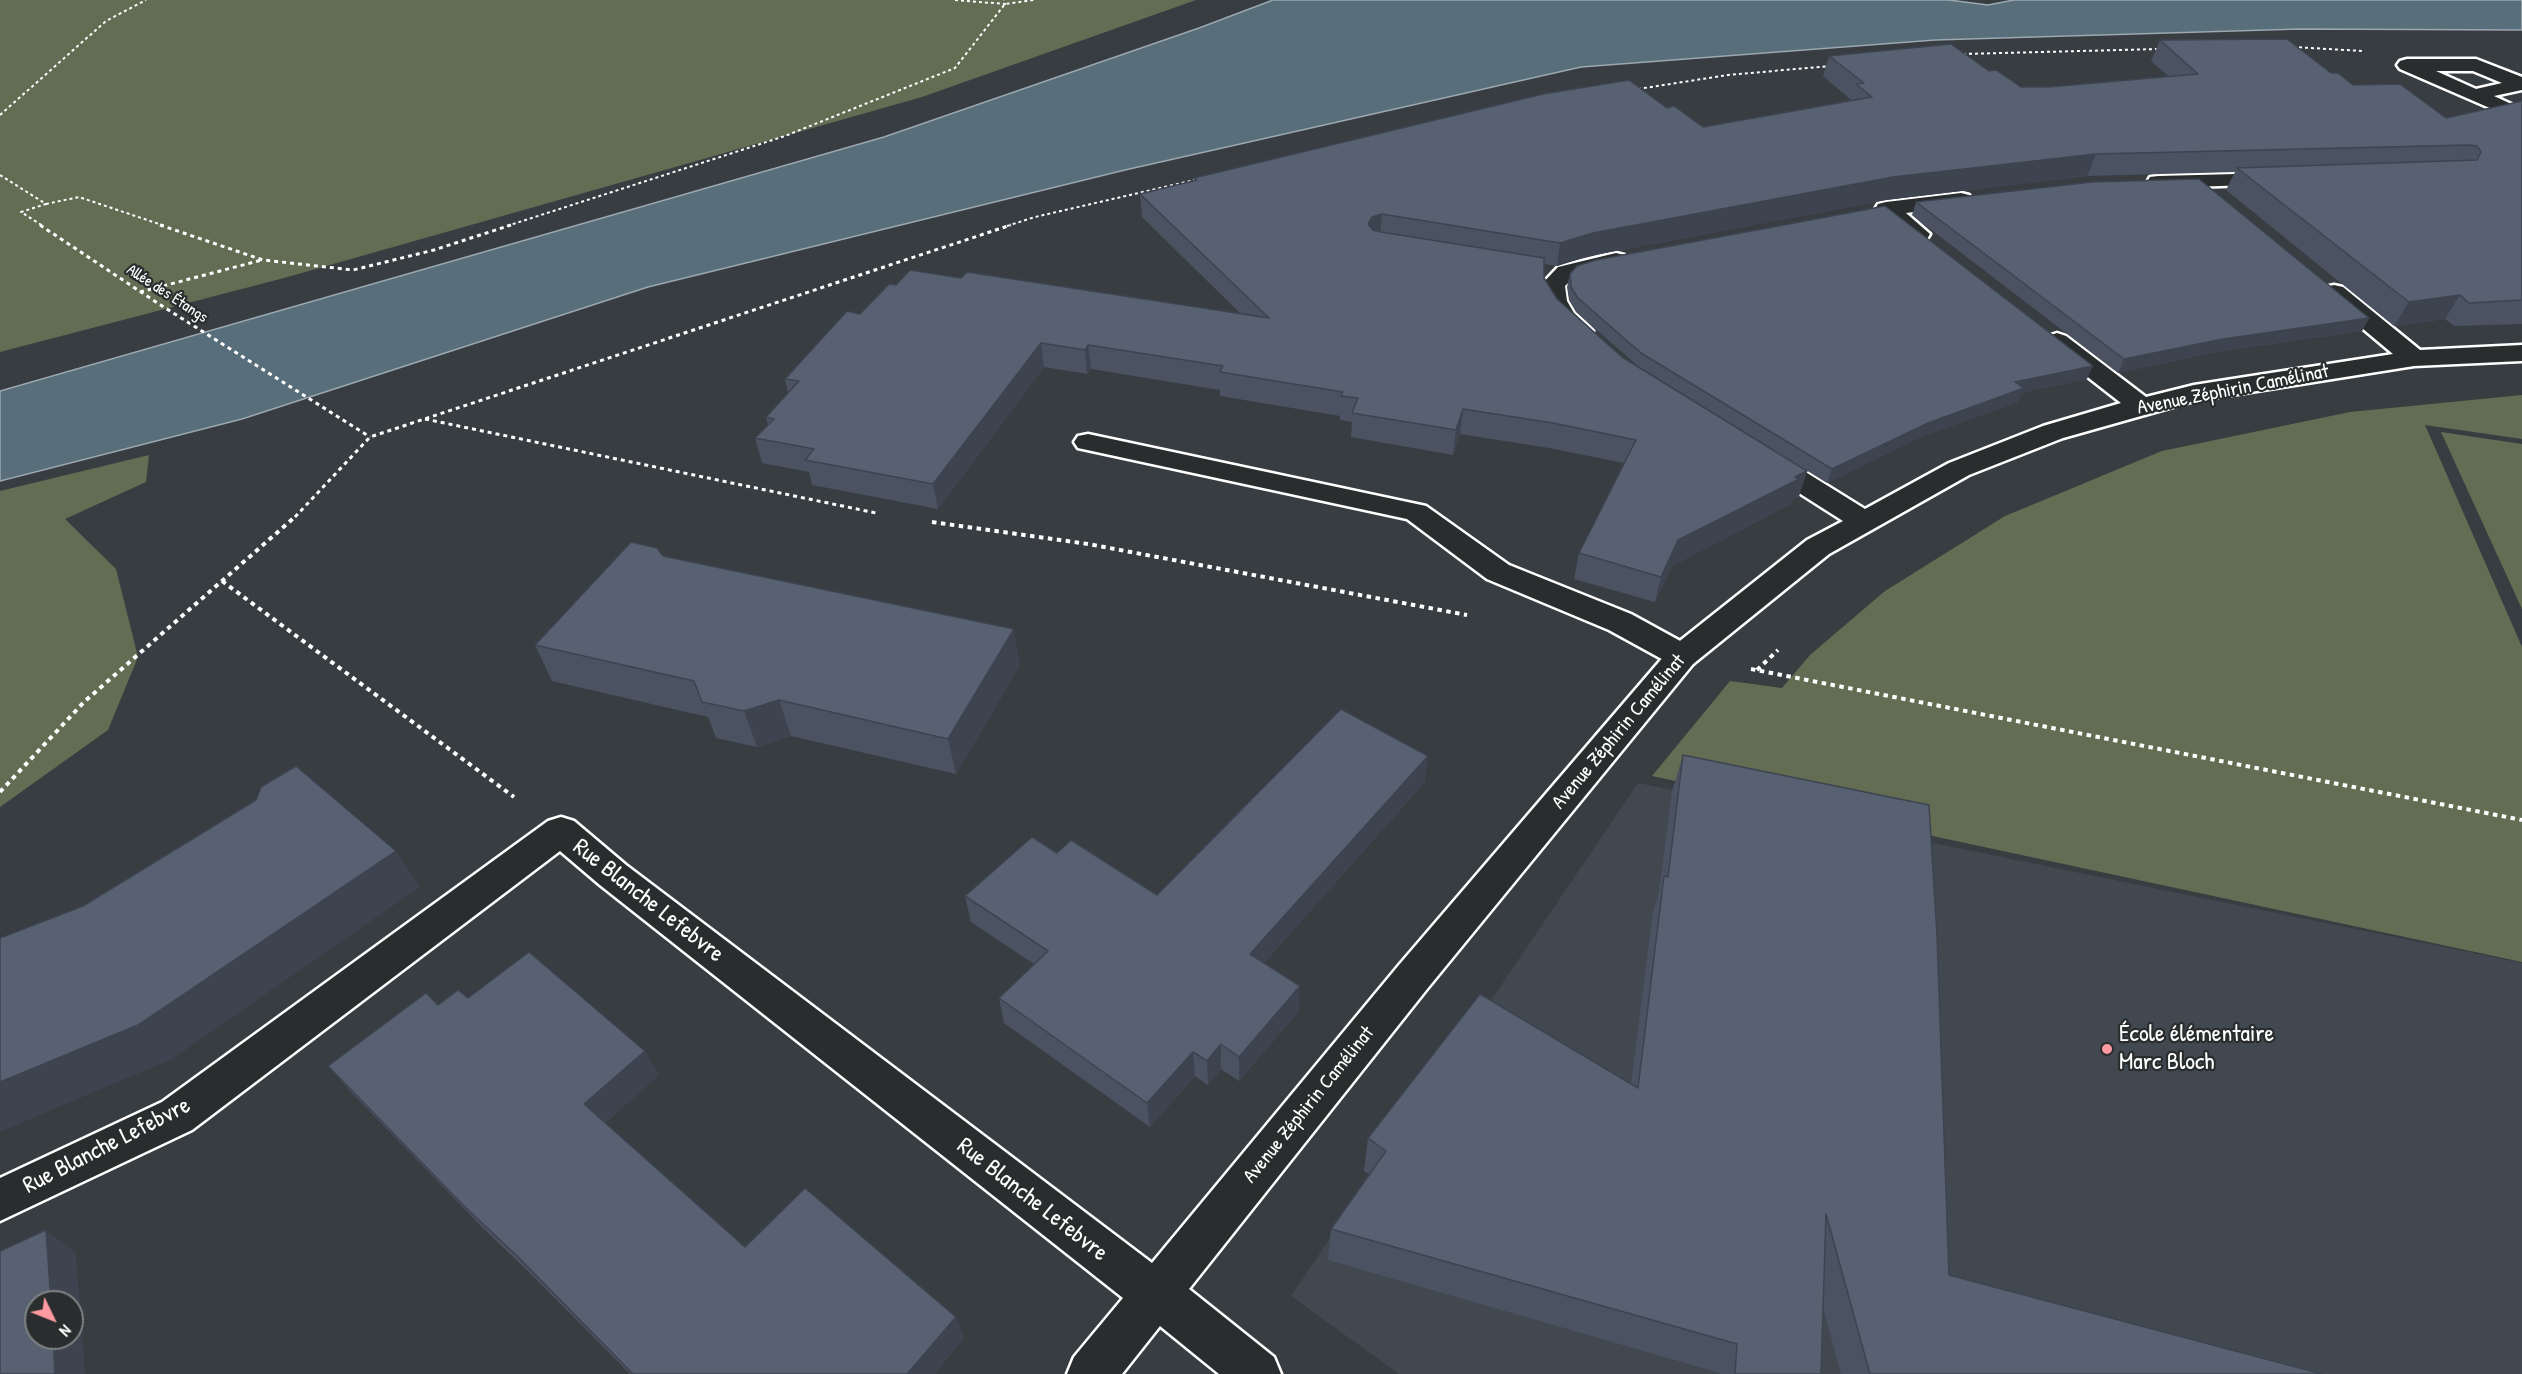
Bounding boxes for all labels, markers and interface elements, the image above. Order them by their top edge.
street label: Allée des Étangs [123,261,211,327]
street label: Avenue Zéphirin Camélinat [2135,360,2331,420]
street label: Avenue Zéphirin Camélinat [1547,650,1691,814]
street label: Rue Blanche Lefebvre [567,833,729,969]
place label: École élémentaire Marc Bloch [2119,1021,2274,1077]
street label: Avenue Zéphirin Camélinat [1238,1022,1380,1188]
marker: École élémentaire Marc Bloch [2100,1042,2114,1056]
street label: Rue Blanche Lefebvre [19,1091,195,1201]
street label: Rue Blanche Lefebvre [951,1132,1113,1268]
north arrow [24,1290,84,1350]
text: N [55,1320,77,1342]

